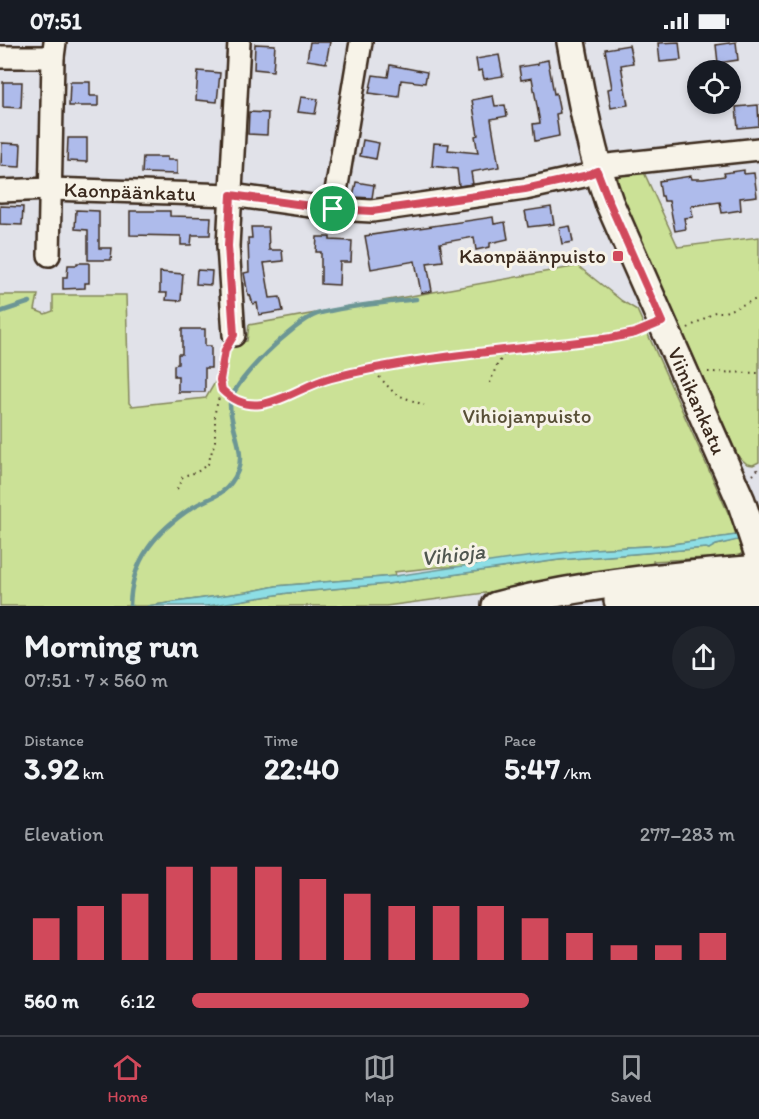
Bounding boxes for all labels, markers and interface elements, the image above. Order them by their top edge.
text: 07:51 [30,8,82,35]
map controls [687,60,741,114]
button: locate [687,60,741,114]
street label: Kaonpäänkatu [63,176,196,206]
pin [307,183,358,234]
icon: arrive [316,192,349,225]
place label: Kaonpäänpuisto [459,243,606,268]
marker: Kaonpäänpuisto [611,249,625,263]
street label: Viinikankatu [663,343,732,458]
park label: Vihiojanpuisto [462,403,592,428]
water label: Vihioja [420,537,487,572]
text: Morning run [24,626,199,665]
button: share [672,626,735,689]
text: 07:51 · 7 × 560 m [24,668,168,692]
text: Distance [24,731,84,750]
text: Time [264,731,298,750]
text: Pace [504,731,536,750]
text: 3.92 [24,750,79,787]
text: 22:40 [264,750,339,787]
text: 5:47 [504,750,560,787]
text: km [79,764,104,783]
text: /km [560,764,592,783]
text: Elevation [24,822,103,846]
text: 277–283 m [640,822,735,846]
text: 560 m [24,989,79,1013]
text: 6:12 [120,989,155,1013]
tab: Home [107,1051,148,1106]
tab: Map [363,1051,396,1106]
tab: Saved [611,1051,652,1106]

